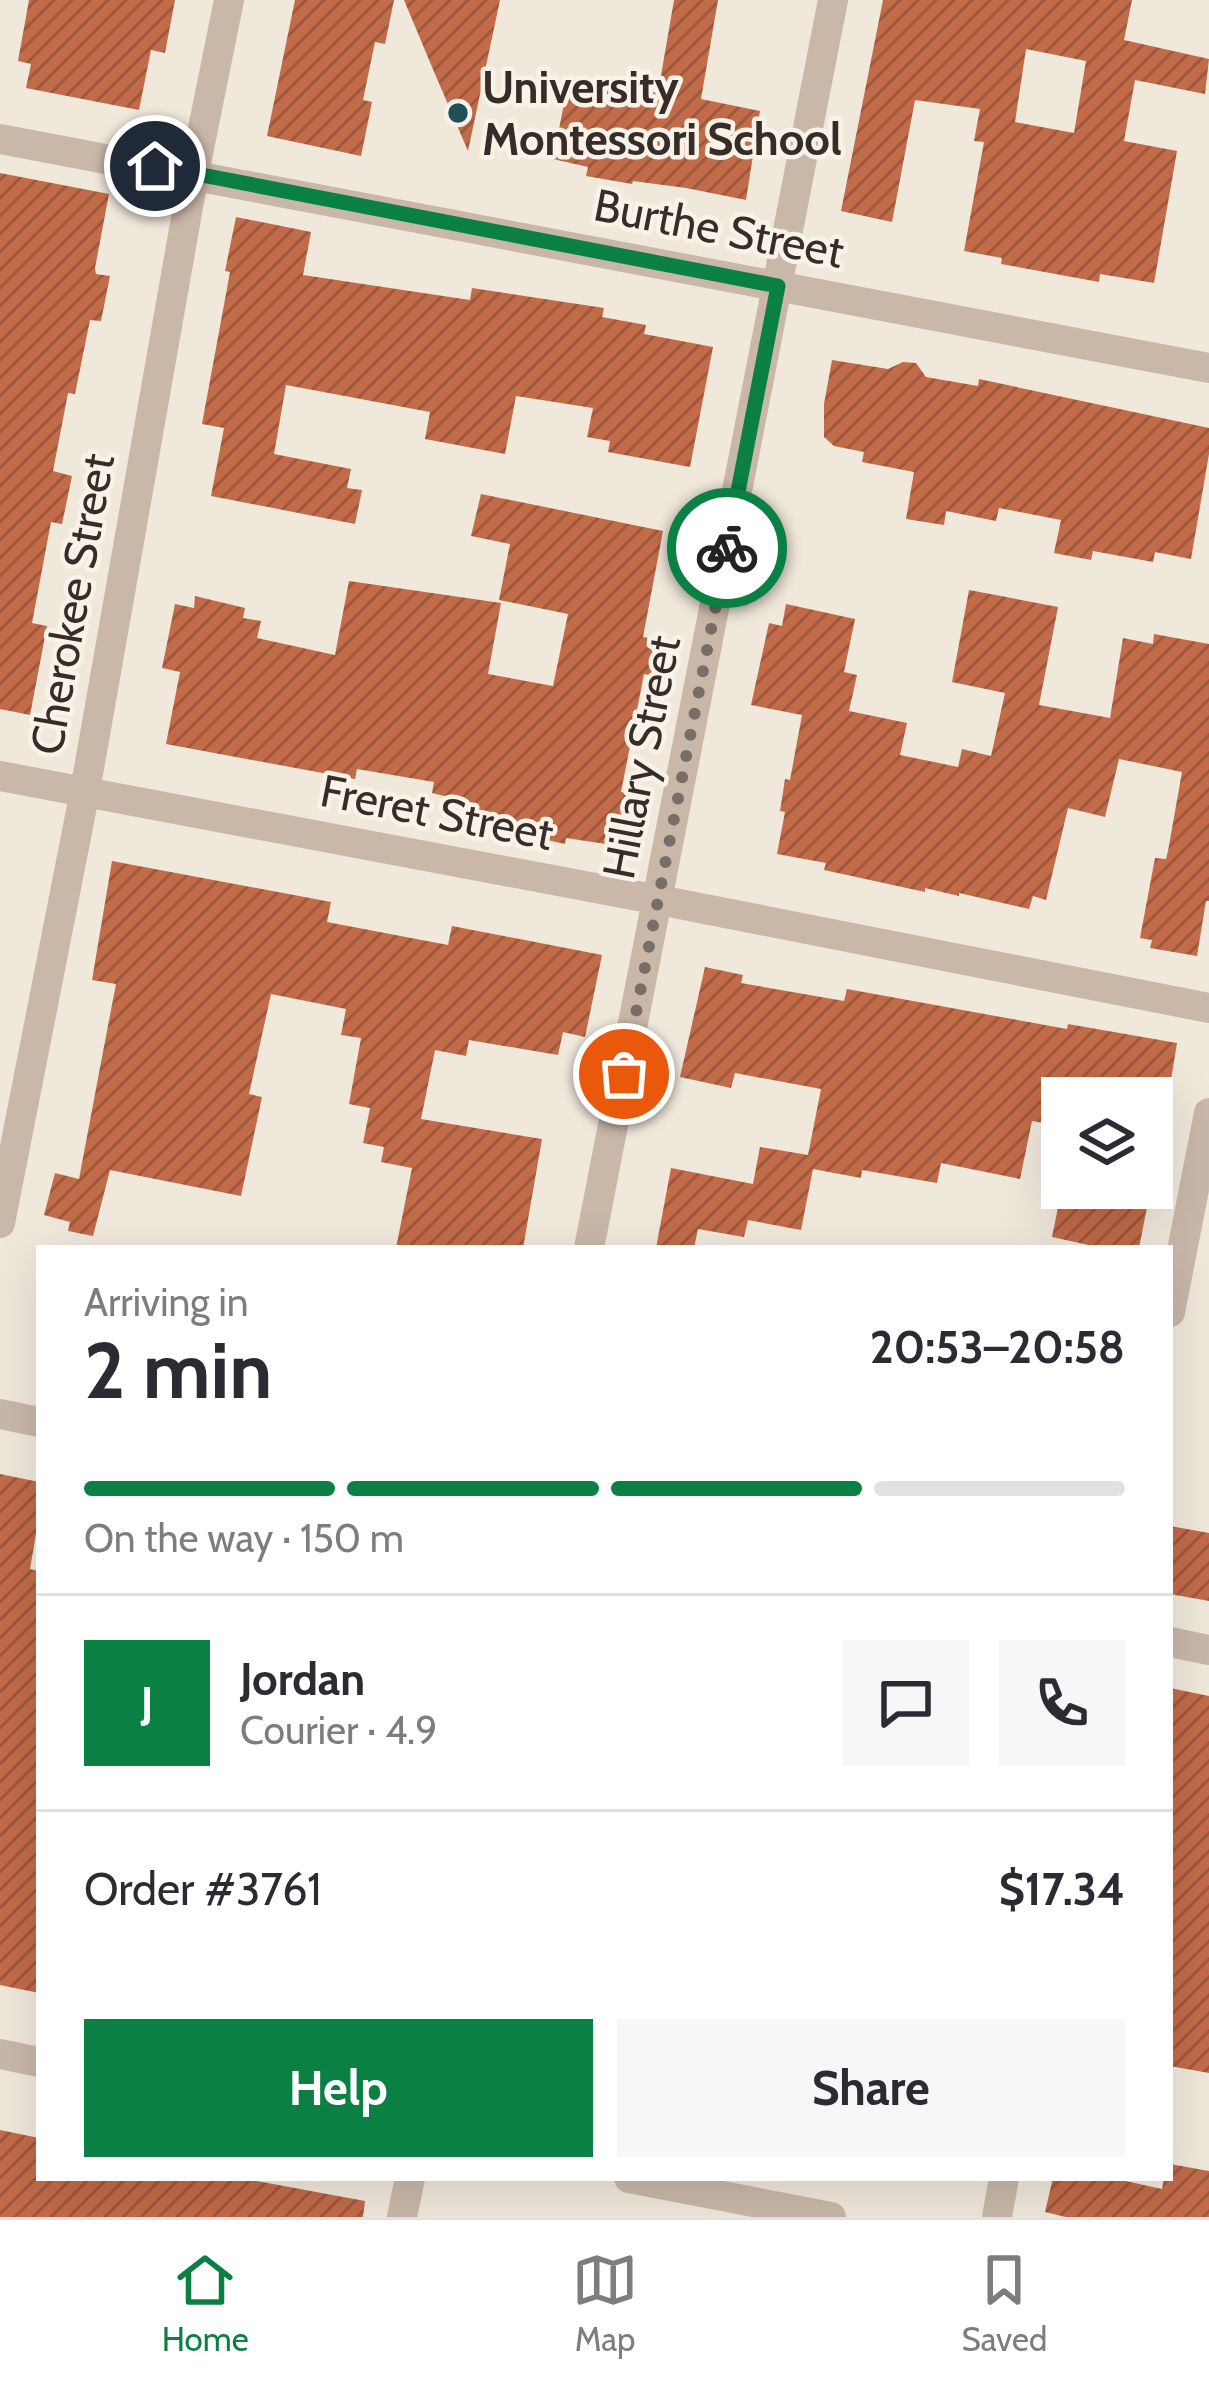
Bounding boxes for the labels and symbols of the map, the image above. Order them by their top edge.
place label: University Montessori School [482,60,842,166]
marker: University Montessori School [445,100,471,126]
pin [104,115,206,217]
street label: Burthe Street [590,177,848,279]
street label: Cherokee Street [19,449,125,759]
courier [667,488,787,608]
street label: Hillary Street [591,631,691,883]
street label: Freret Street [316,763,558,861]
pin [573,1023,675,1125]

